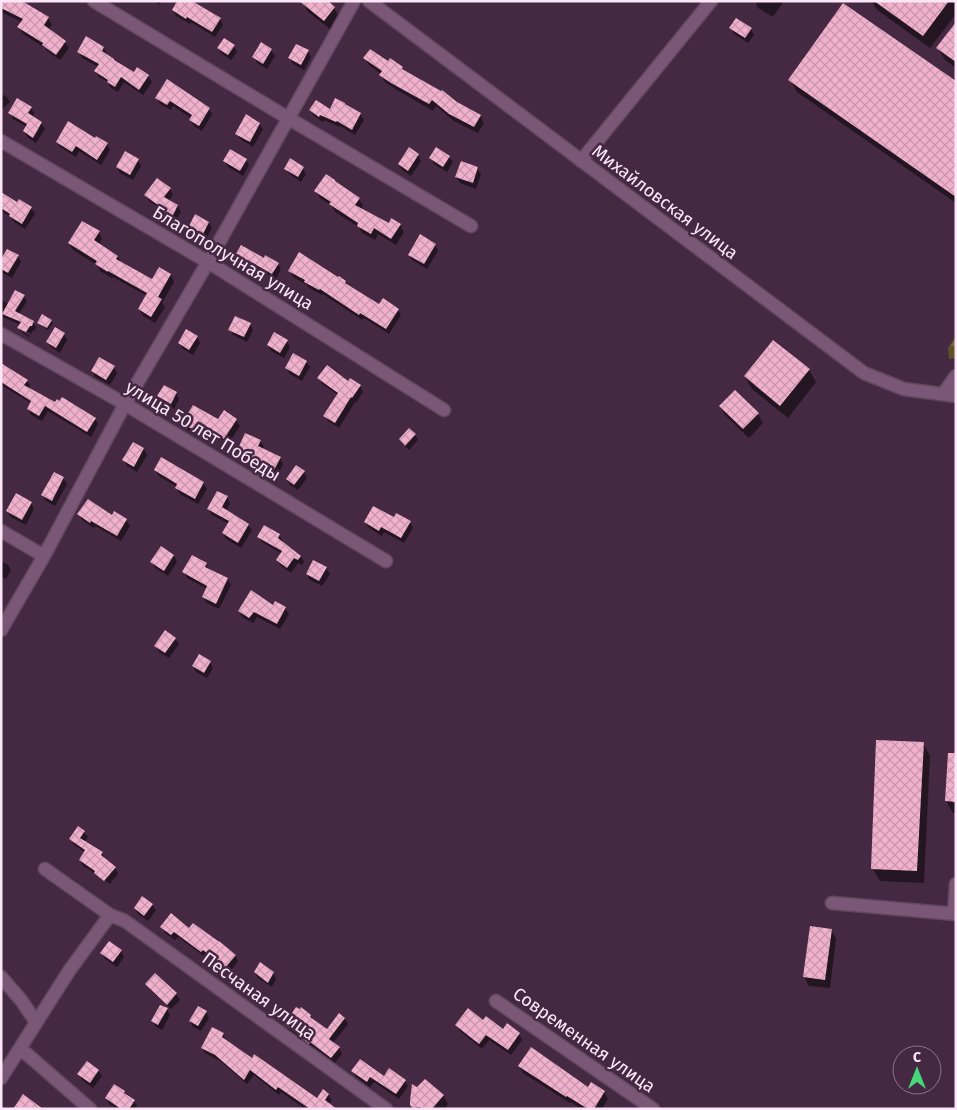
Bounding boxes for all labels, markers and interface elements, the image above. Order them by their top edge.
street label: Михайловская улица [588,140,742,264]
street label: Благополучная улица [149,201,317,315]
street label: улица 50 лет Победы [121,376,285,486]
street label: Песчаная улица [198,947,320,1045]
street label: Современная улица [509,983,659,1097]
north arrow [892,1045,942,1095]
text: С [913,1049,921,1066]

